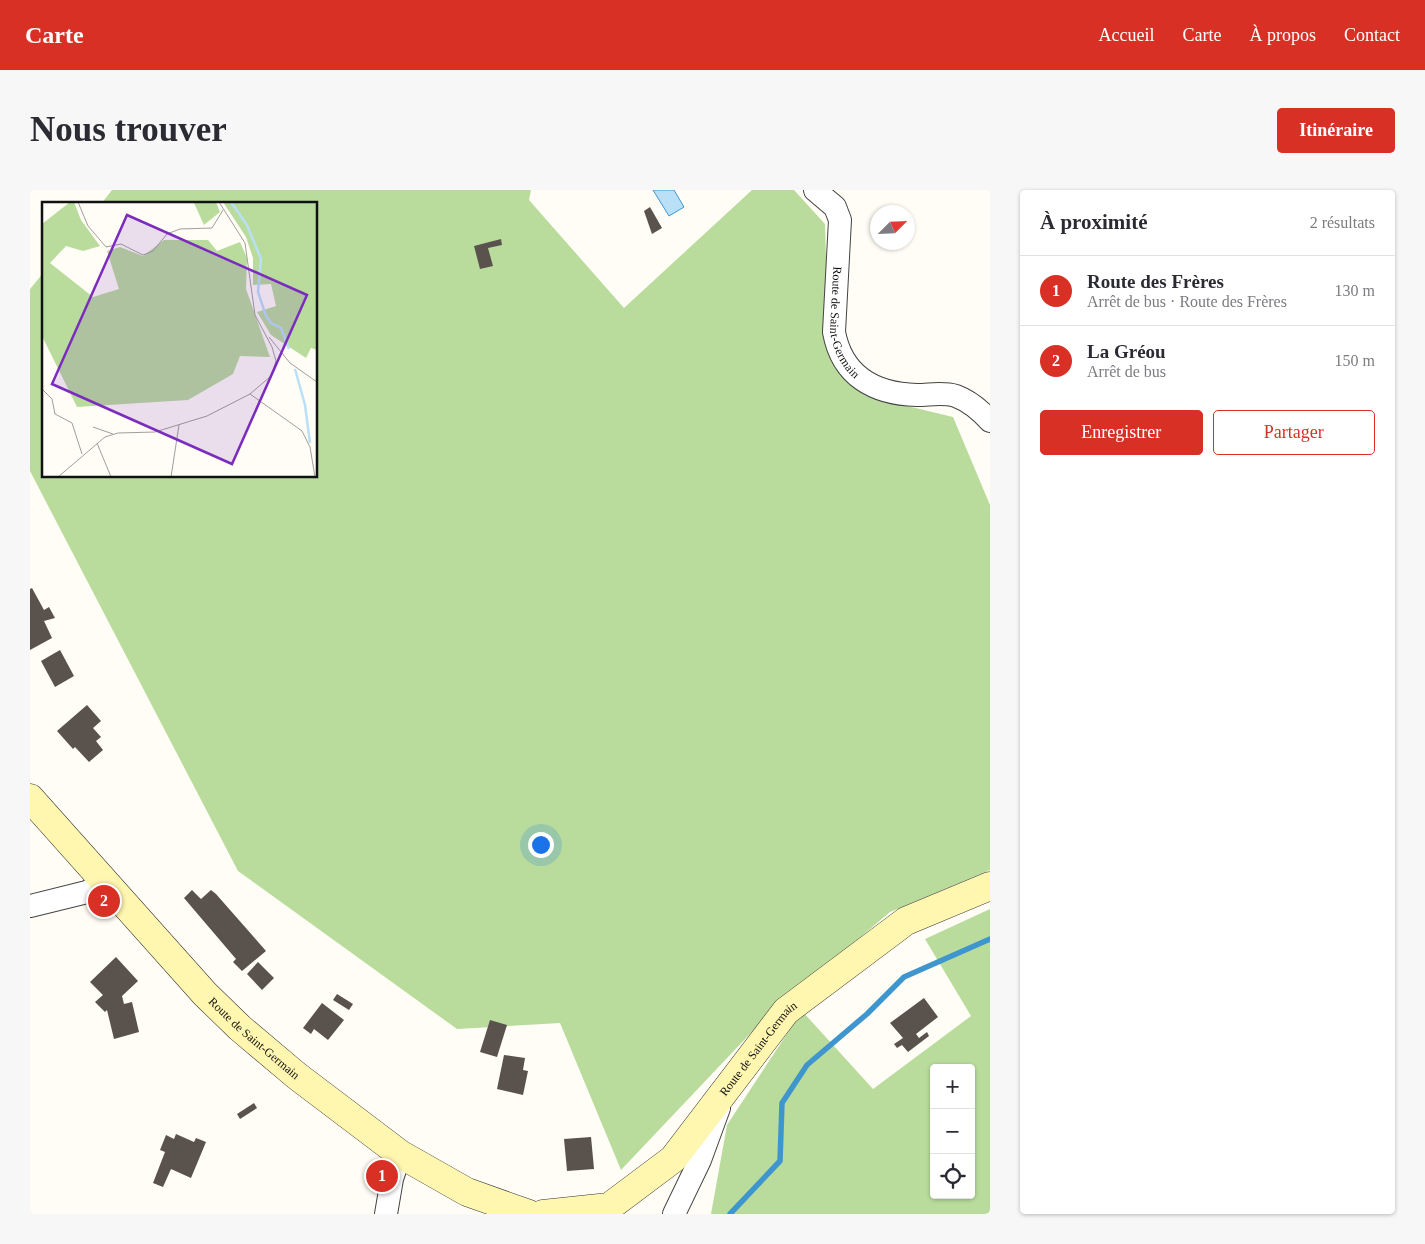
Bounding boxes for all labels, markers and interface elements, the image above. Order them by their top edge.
text: Carte [25,22,84,48]
text: Accueil [1099,25,1155,45]
text: Carte [1183,25,1222,45]
text: À propos [1250,25,1316,45]
text: Contact [1344,25,1400,45]
button: Itinéraire [1277,108,1395,153]
text: Nous trouver [30,110,227,149]
inset map [42,202,318,478]
north arrow [870,205,915,250]
text: À proximité [1040,210,1148,234]
text: 2 résultats [1310,214,1375,231]
street label: Route de Saint-Germain [827,266,862,381]
text: Route des Frères [1087,271,1224,292]
text: 1 [1052,282,1060,299]
text: 130 m [1335,282,1375,299]
text: Arrêt de bus · Route des Frères [1087,293,1287,310]
text: La Gréou [1087,341,1166,362]
text: 2 [1052,352,1060,369]
text: 150 m [1335,352,1375,369]
text: Arrêt de bus [1087,363,1166,380]
button: Enregistrer [1040,410,1203,455]
button: Partager [1213,410,1375,455]
your location [528,832,554,858]
pin: 2 [88,882,120,920]
street label: Route de Saint-Germain [206,994,303,1082]
street label: Route de Saint-Germain [717,998,800,1099]
map controls [930,1064,975,1199]
button: + [930,1064,975,1109]
button: − [930,1109,975,1154]
button: locate [930,1154,975,1199]
pin: 1 [366,1157,398,1195]

